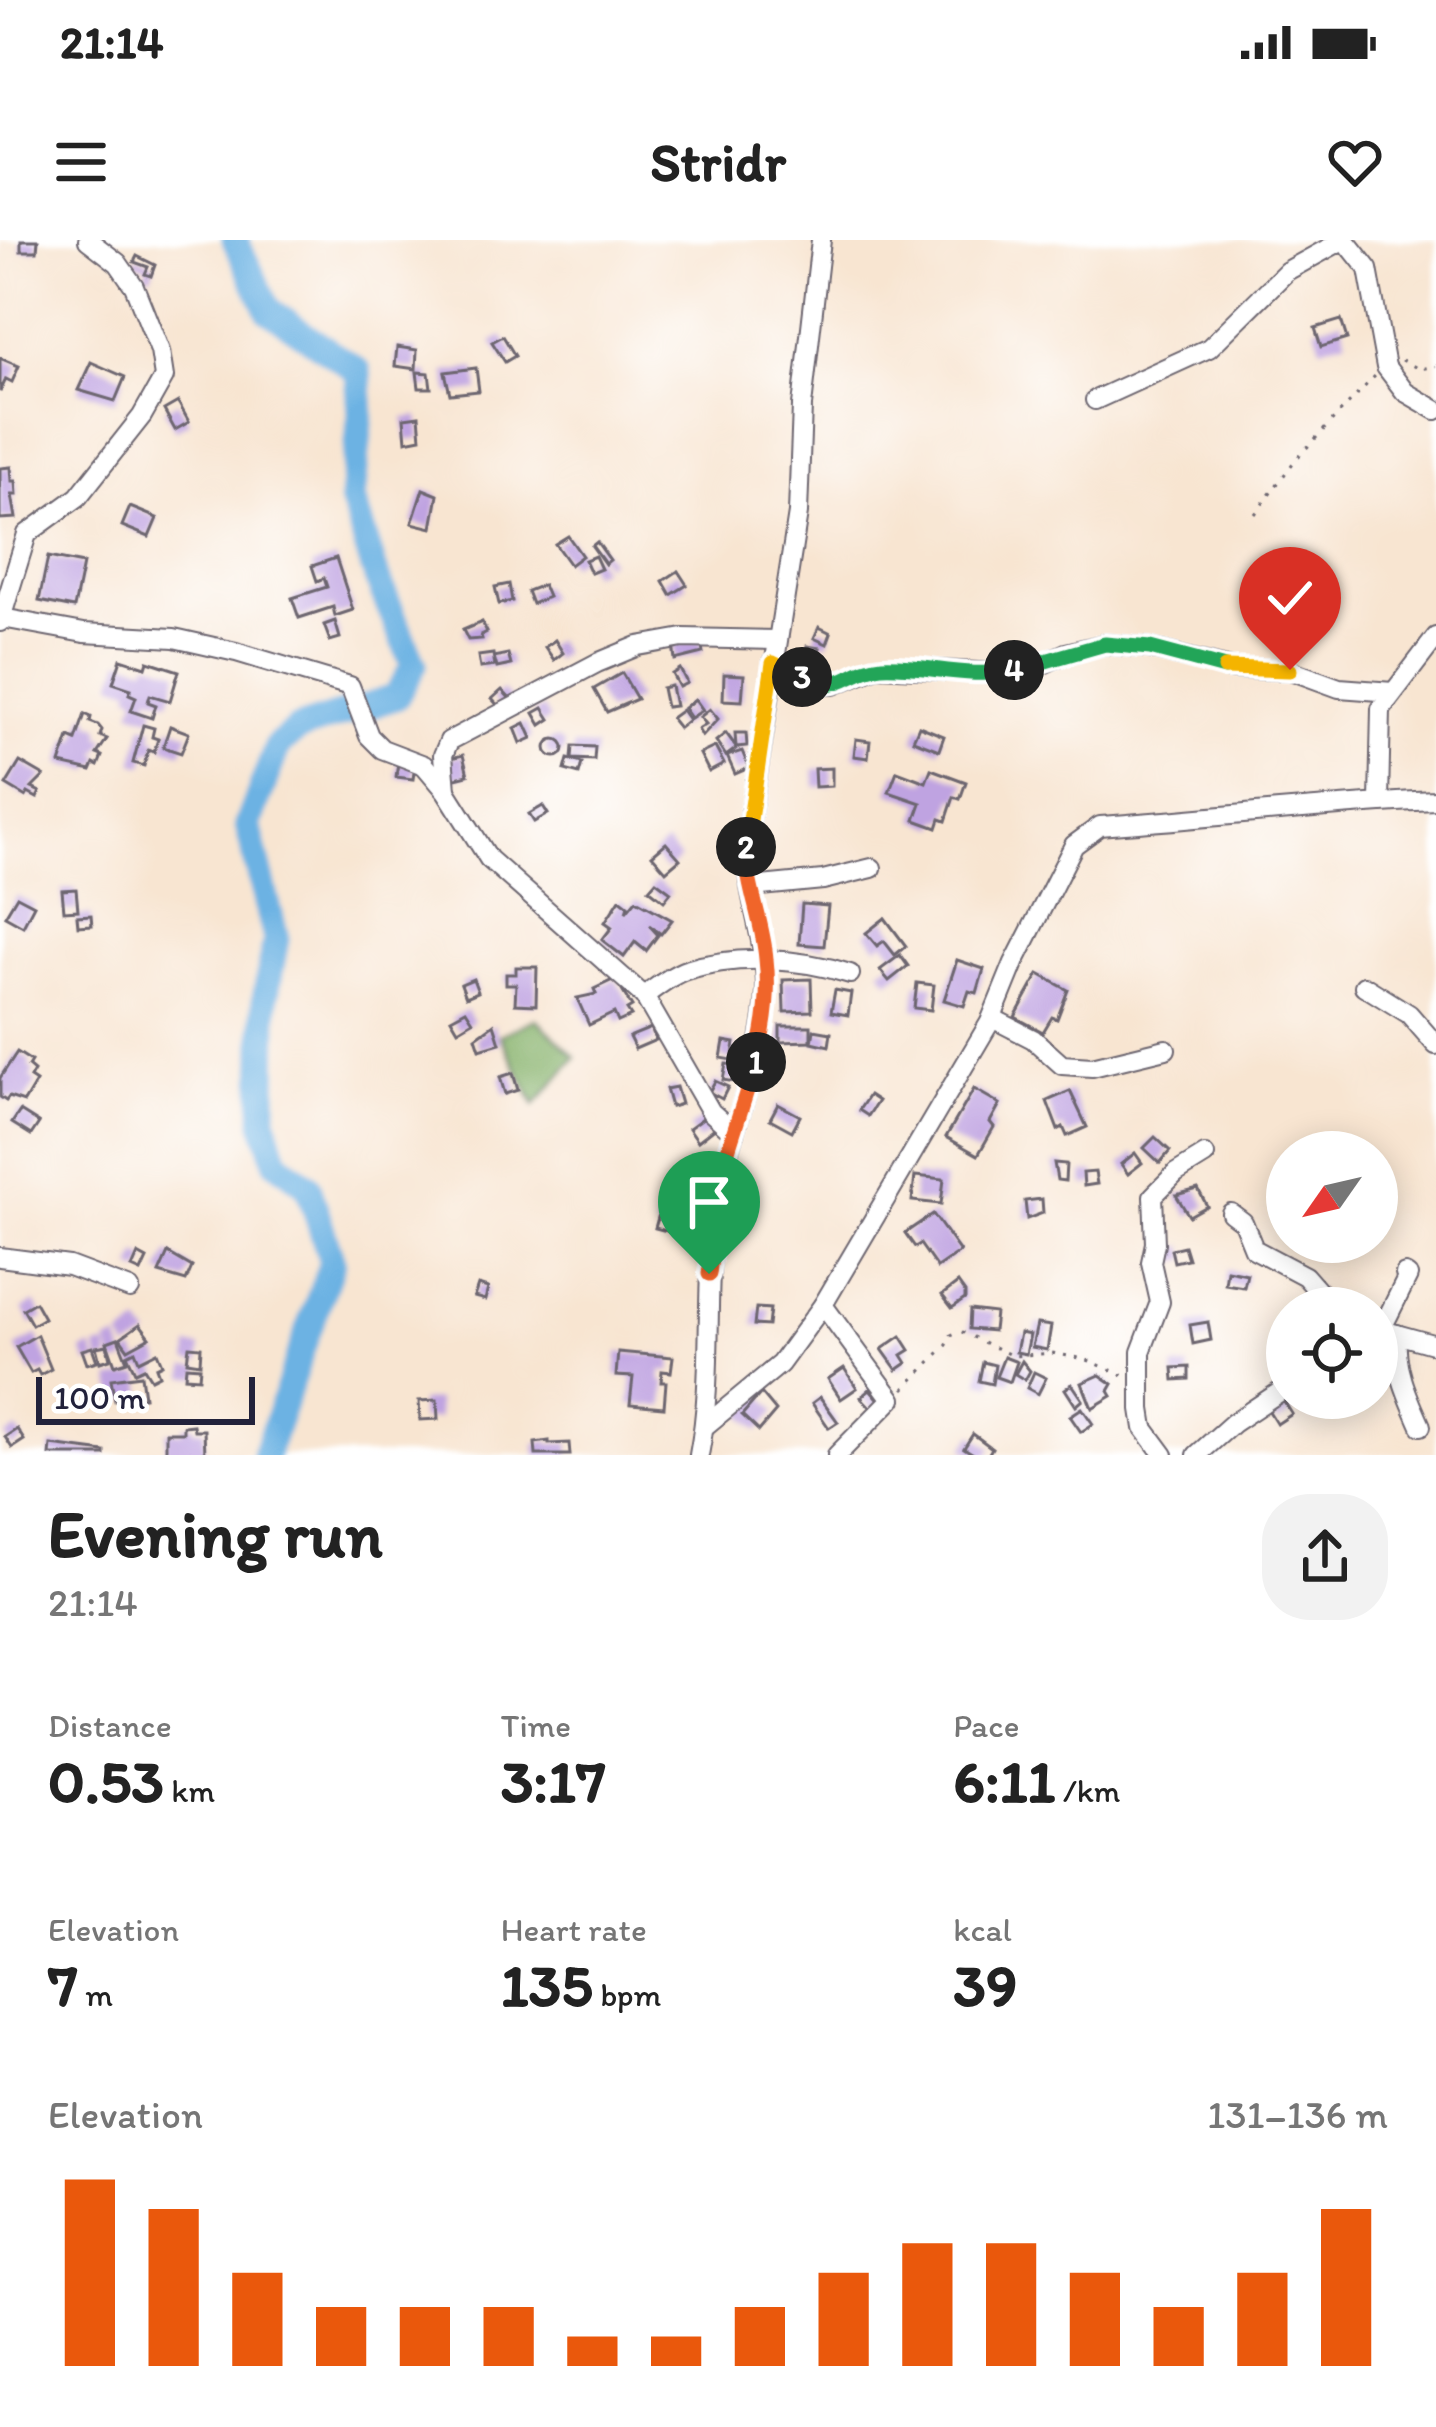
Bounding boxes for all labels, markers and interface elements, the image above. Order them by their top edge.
text: 21:14 [60,15,164,69]
icon: menu [48,129,114,195]
icon: heart [1322,129,1388,195]
text: Stridr [650,130,786,195]
pin [1239,547,1341,670]
icon: check [1257,565,1323,631]
pin: 4 [984,640,1044,700]
pin: 3 [772,647,832,707]
text: 4 [1004,650,1024,689]
text: 3 [793,657,811,696]
pin: 2 [716,817,776,877]
text: 2 [737,827,755,866]
pin: 1 [726,1032,786,1092]
text: 1 [748,1042,764,1081]
north arrow [1266,1131,1398,1263]
map controls [1266,1131,1398,1419]
pin [658,1151,760,1274]
icon: arrive [676,1169,742,1235]
button: locate [1266,1287,1398,1419]
scale bar [36,1371,255,1424]
text: 100 m [54,1378,145,1417]
text: Evening run [48,1494,383,1574]
button: share [1262,1494,1388,1620]
text: 21:14 [48,1579,138,1626]
text: Distance [48,1706,172,1745]
text: Time [501,1706,571,1745]
text: Pace [953,1706,1019,1745]
text: 0.53 [48,1745,164,1817]
text: 3:17 [501,1745,606,1817]
text: 6:11 [953,1745,1055,1817]
text: km [164,1771,215,1810]
text: /km [1055,1771,1120,1810]
text: Elevation [48,1910,179,1949]
text: Heart rate [501,1910,647,1949]
text: kcal [953,1910,1012,1949]
text: 7 [48,1949,78,2021]
text: 135 [501,1949,593,2021]
text: 39 [953,1949,1017,2021]
text: m [78,1975,113,2014]
text: bpm [593,1975,661,2014]
text: Elevation [48,2091,203,2138]
text: 131–136 m [1207,2091,1388,2138]

